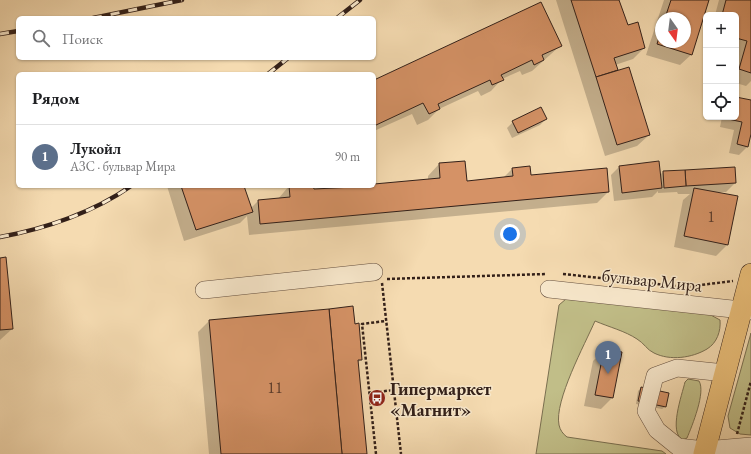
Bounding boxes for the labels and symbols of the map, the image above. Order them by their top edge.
north arrow [655,12,691,48]
house number: 1 [707,206,715,227]
your location [500,224,520,244]
street label: бульвар Мира [601,263,704,297]
pin: 1 [595,341,621,374]
house number: 11 [267,377,283,398]
place label: Гипермаркет «Магнит» [390,377,491,421]
bus stop icon: Гипермаркет «Магнит» [367,388,387,408]

